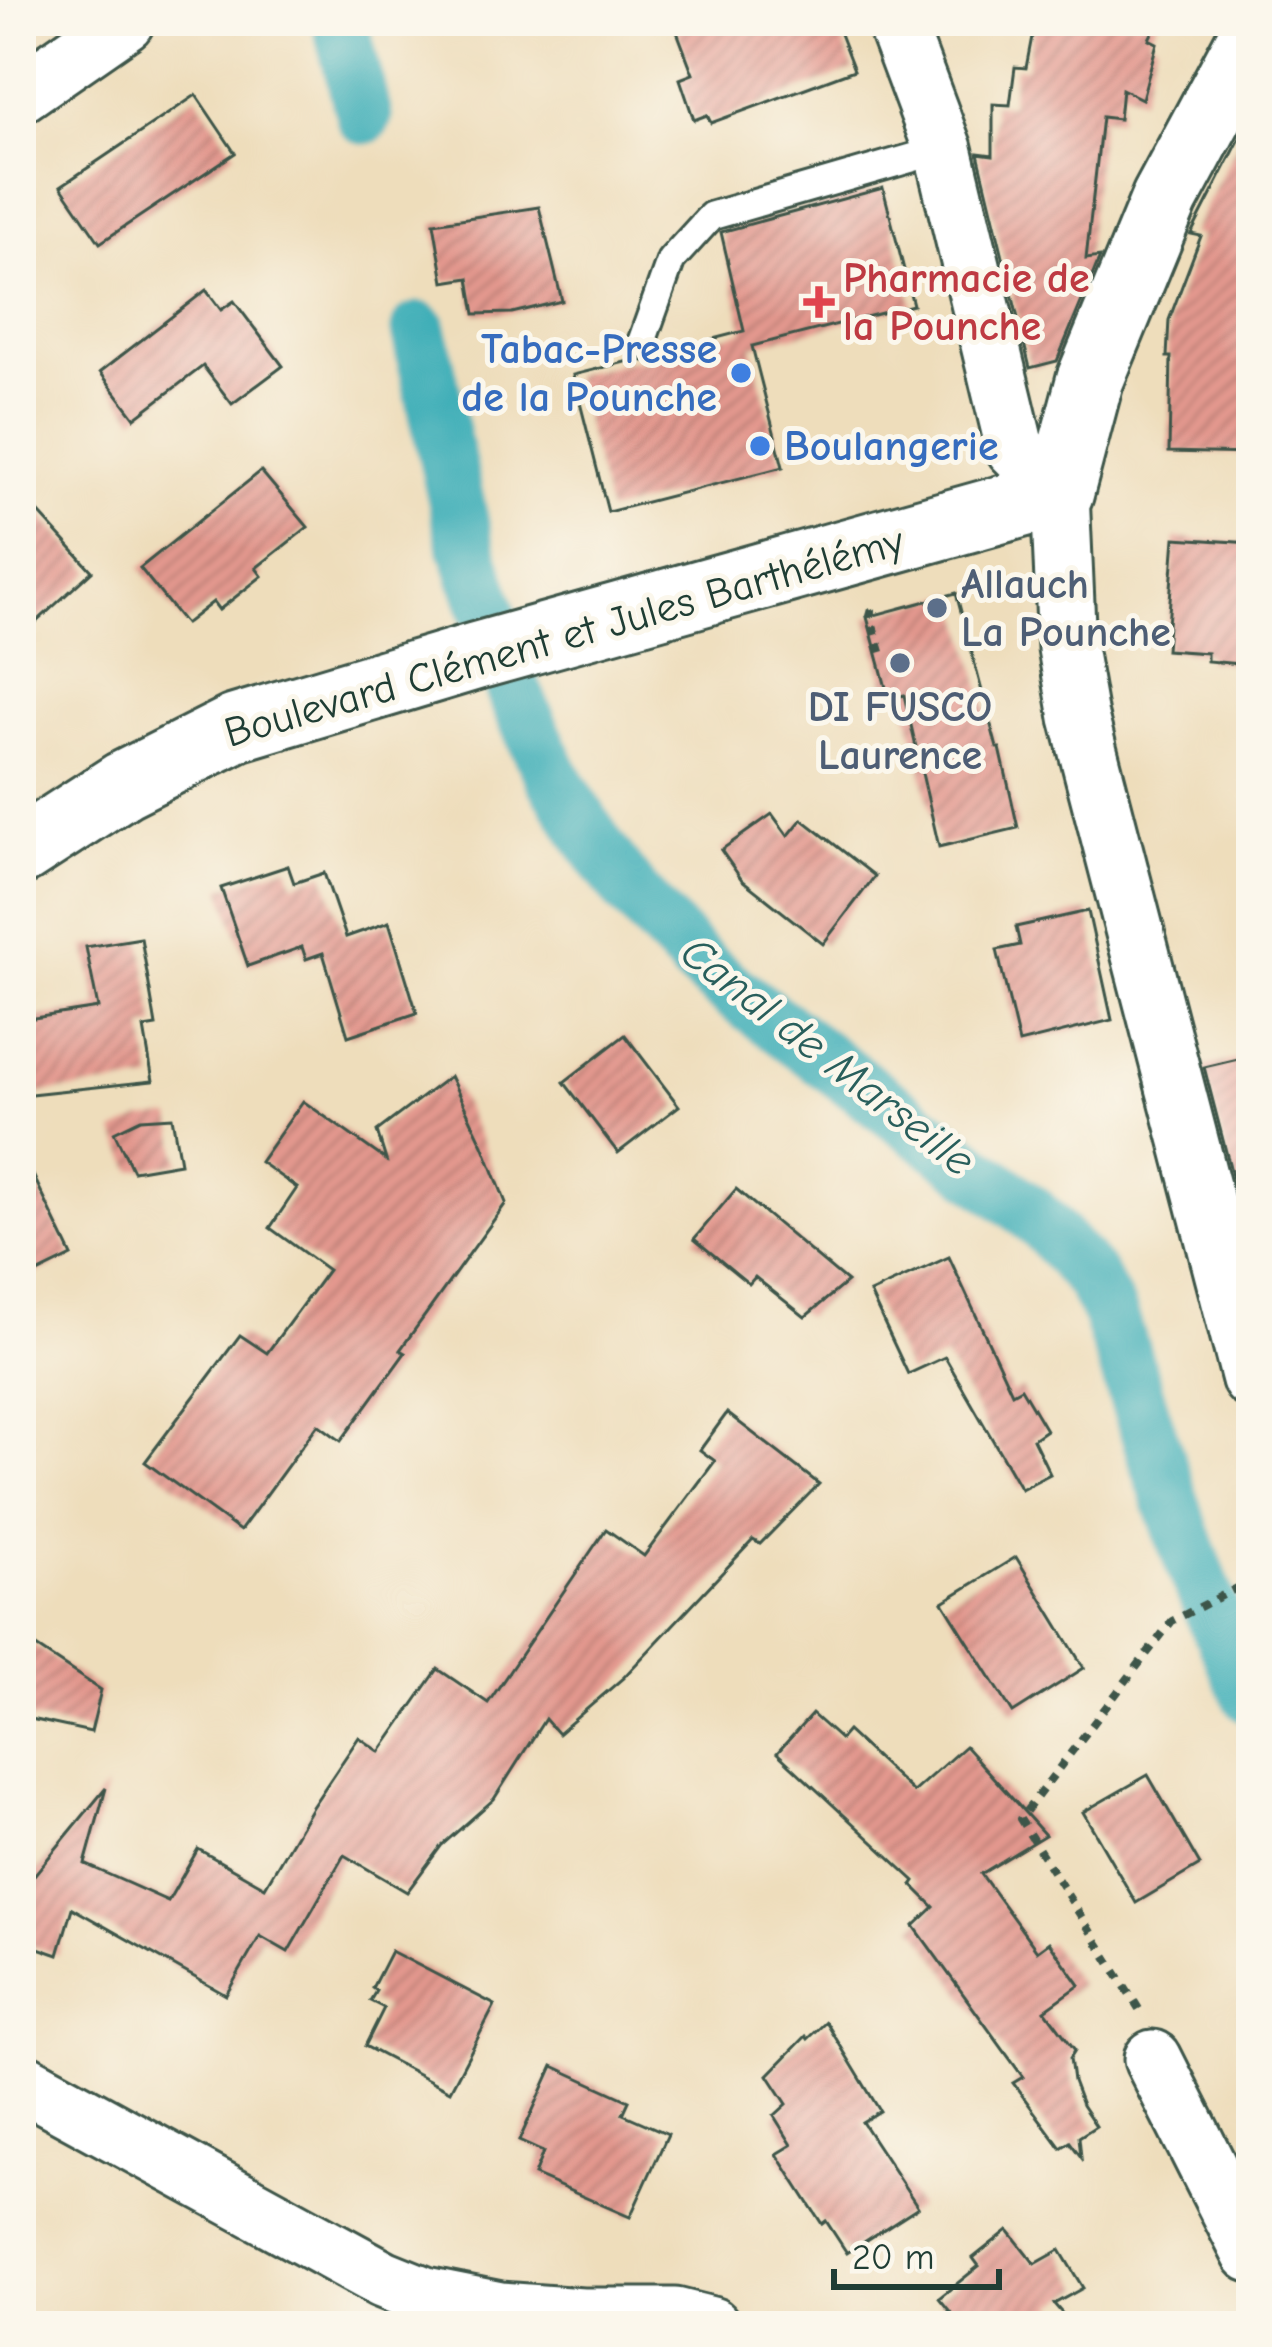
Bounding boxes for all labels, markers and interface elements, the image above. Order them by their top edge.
place label: Pharmacie de la Pounche [843,254,1090,351]
marker: Pharmacie de la Pounche [806,289,832,315]
place label: Tabac-Presse de la Pounche [461,325,717,422]
marker: Tabac-Presse de la Pounche [728,360,754,386]
place label: Boulangerie [784,422,999,471]
marker: Boulangerie [747,433,773,459]
street label: Boulevard Clément et Jules Barthélémy [219,516,909,758]
place label: Allauch La Pounche [961,560,1171,657]
marker: Allauch La Pounche [924,595,950,621]
marker: DI FUSCO Laurence [887,650,913,676]
place label: DI FUSCO Laurence [808,683,992,780]
water label: Canal de Marseille [671,925,985,1187]
scale bar [834,2215,999,2289]
text: 20 m [852,2237,935,2278]

